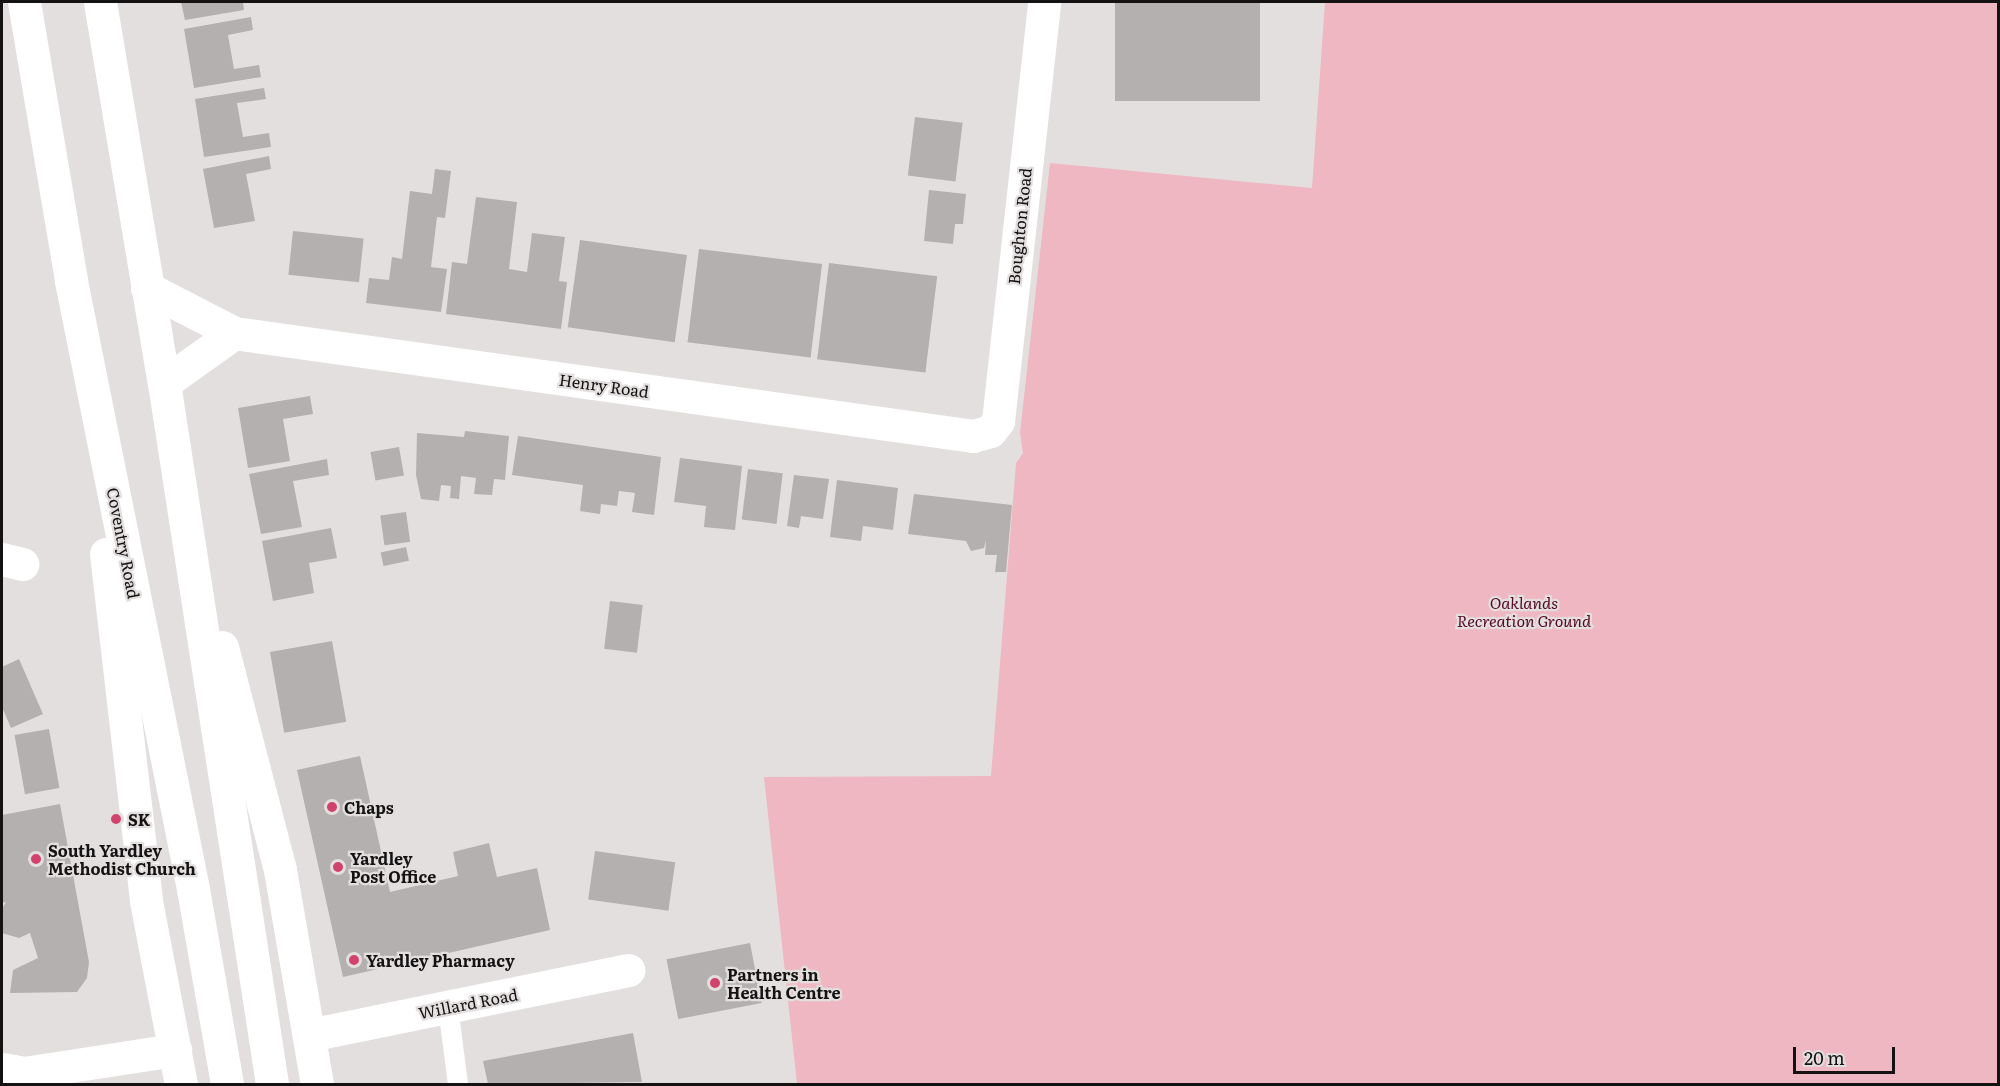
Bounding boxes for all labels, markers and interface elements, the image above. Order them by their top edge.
street label: Boughton Road [1003,167,1035,285]
street label: Henry Road [558,369,650,401]
street label: Coventry Road [104,486,144,600]
park label: Oaklands Recreation Ground [1457,592,1591,630]
place label: Chaps [344,797,394,817]
marker: Chaps [325,800,339,814]
place label: SK [128,809,150,829]
marker: SK [109,812,123,826]
place label: South Yardley Methodist Church [48,840,196,878]
place label: Yardley Post Office [350,848,436,886]
marker: South Yardley Methodist Church [29,852,43,866]
marker: Yardley Post Office [331,860,345,874]
place label: Yardley Pharmacy [366,950,515,970]
marker: Yardley Pharmacy [347,953,361,967]
place label: Partners in Health Centre [727,964,841,1002]
marker: Partners in Health Centre [708,976,722,990]
street label: Willard Road [417,984,519,1022]
scale bar [1796,1035,1898,1073]
text: 20 m [1804,1044,1845,1071]

